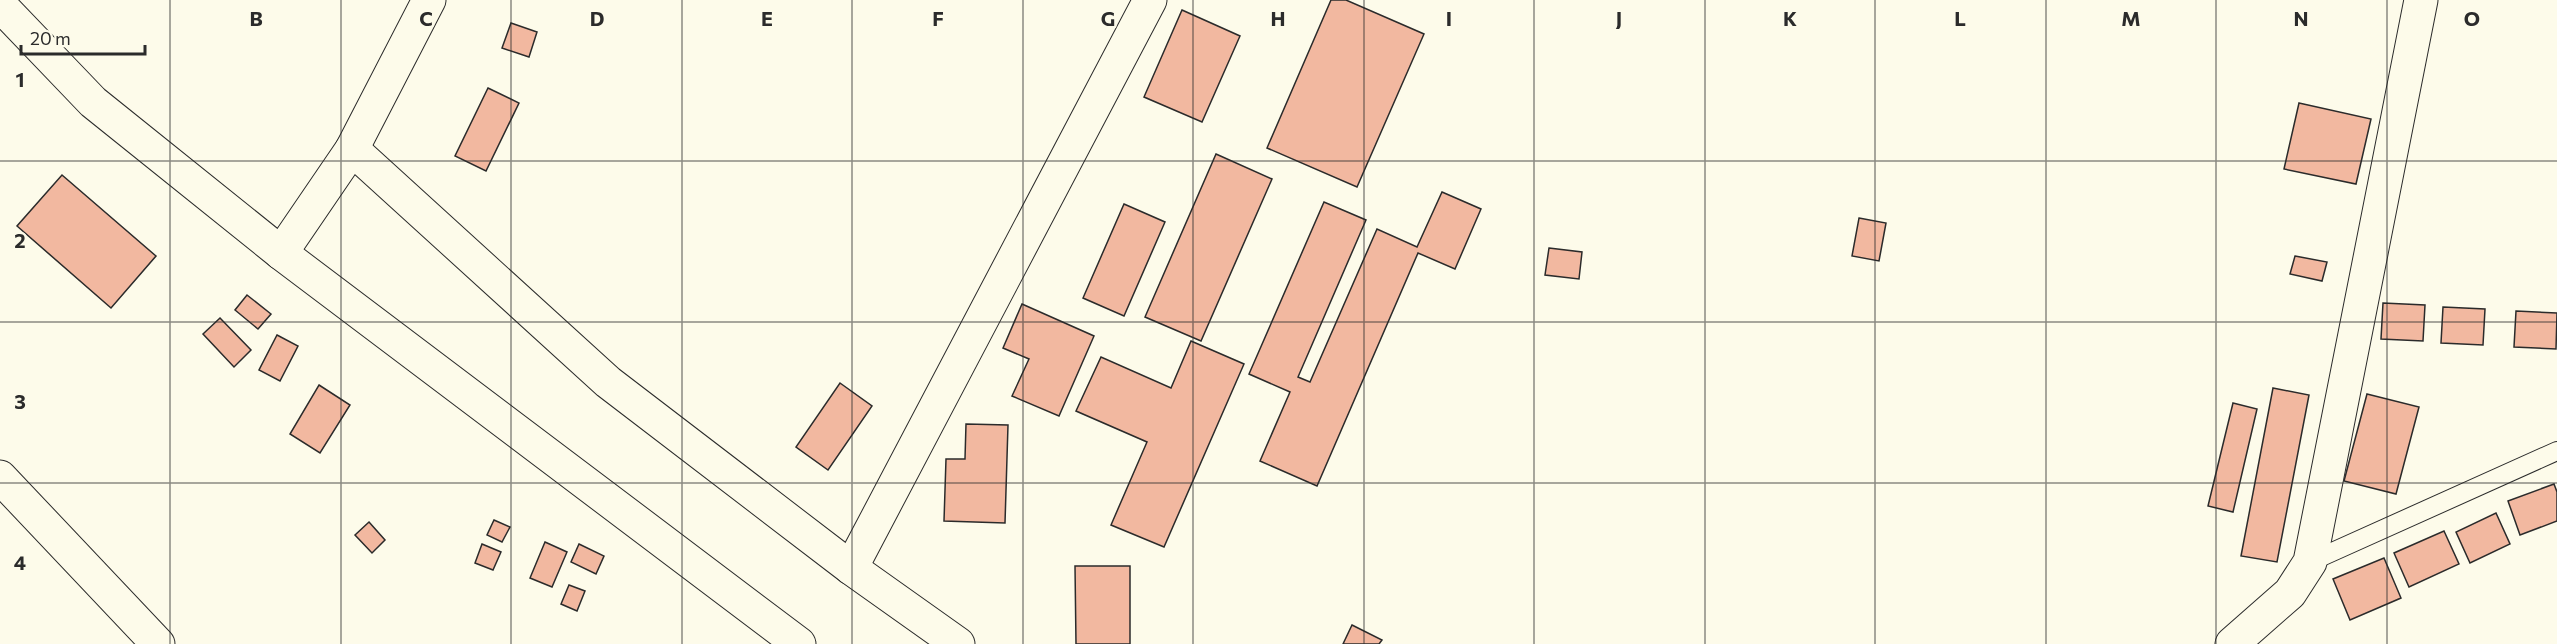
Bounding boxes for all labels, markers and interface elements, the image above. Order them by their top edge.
text: B [249,6,263,30]
text: C [419,6,433,30]
text: D [590,6,604,30]
text: E [761,6,773,30]
text: F [932,6,944,30]
text: G [1101,6,1115,30]
text: H [1271,6,1286,30]
text: I [1446,6,1452,30]
text: J [1616,6,1622,30]
text: K [1783,6,1797,30]
text: L [1954,6,1966,30]
text: M [2121,6,2141,30]
text: N [2294,6,2309,30]
text: O [2464,6,2480,30]
scale bar [21,18,146,56]
text: 20 m [30,27,71,49]
text: 1 [15,67,25,91]
text: 2 [14,228,26,252]
text: 3 [14,389,26,413]
text: 4 [14,550,26,574]

